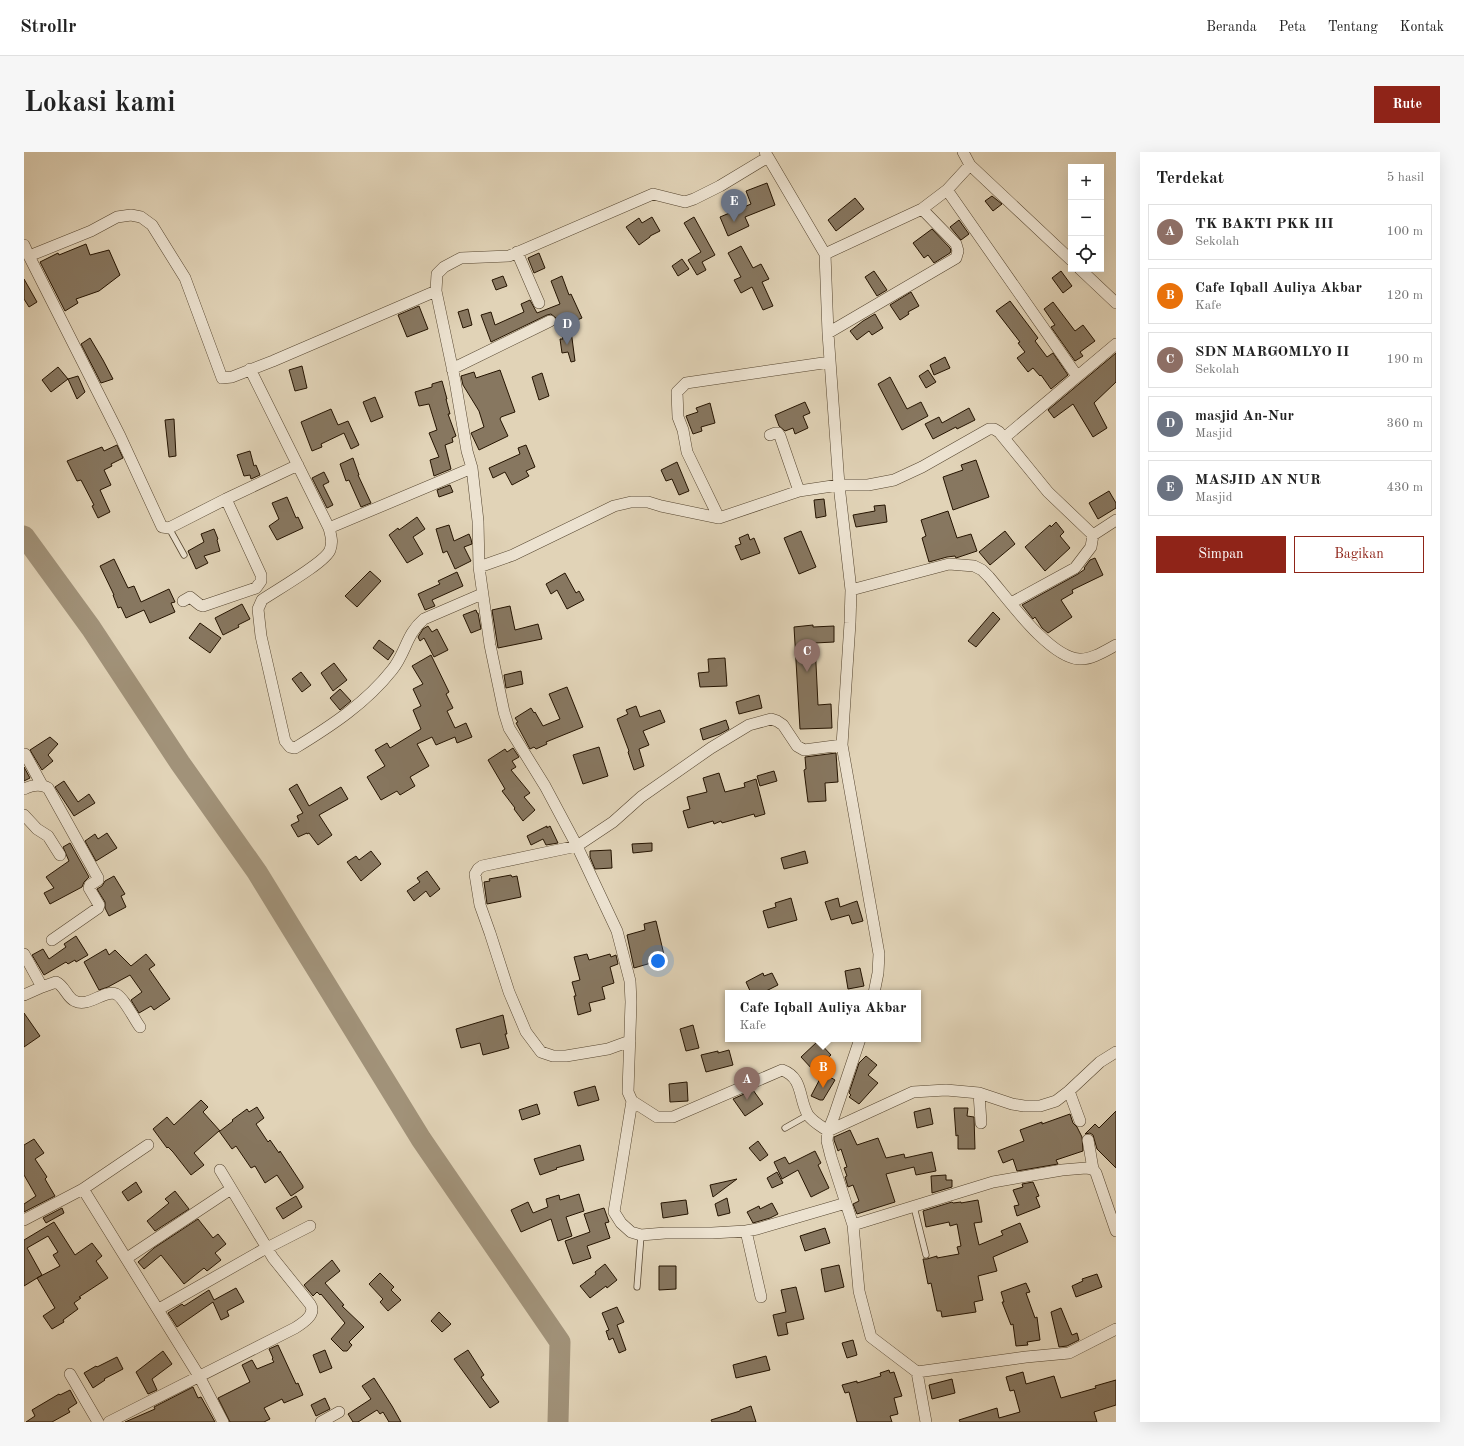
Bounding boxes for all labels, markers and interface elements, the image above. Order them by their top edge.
text: Strollr [20,18,76,37]
text: Beranda [1206,20,1257,34]
text: Peta [1279,20,1306,34]
text: Tentang [1328,20,1378,34]
text: Kontak [1400,20,1444,34]
button: Rute [1374,86,1440,123]
text: Lokasi kami [24,90,176,118]
map controls [1068,164,1104,272]
button: + [1068,164,1104,200]
text: Terdekat [1156,170,1224,187]
text: 5 hasil [1387,171,1424,184]
pin: E [721,189,747,222]
button: − [1068,200,1104,236]
text: TK BAKTI PKK III [1195,217,1334,232]
text: A [1165,225,1175,238]
text: 100 m [1386,225,1423,238]
text: Sekolah [1195,235,1239,248]
button: locate [1068,236,1104,272]
text: Cafe Iqball Auliya Akbar [1195,281,1362,296]
text: B [1165,289,1175,302]
text: 120 m [1386,289,1423,302]
text: Kafe [1195,299,1222,312]
pin: D [554,312,580,345]
text: SDN MARGOMLYO II [1195,345,1349,360]
text: C [1166,353,1174,366]
text: 190 m [1386,353,1423,366]
text: Sekolah [1195,363,1239,376]
text: masjid An-Nur [1195,409,1294,424]
text: D [1165,417,1175,430]
text: 360 m [1386,417,1423,430]
text: Masjid [1195,427,1232,440]
text: MASJID AN NUR [1195,473,1321,488]
text: E [1166,481,1174,494]
text: 430 m [1386,481,1423,494]
text: Masjid [1195,491,1232,504]
button: Simpan [1156,536,1286,573]
button: Bagikan [1294,536,1424,573]
pin: C [794,639,820,672]
your location [648,951,668,971]
popup [725,990,921,1042]
text: Cafe Iqball Auliya Akbar [740,1001,906,1016]
text: Kafe [740,1019,766,1032]
pin: B [810,1055,836,1088]
pin: A [734,1067,760,1100]

